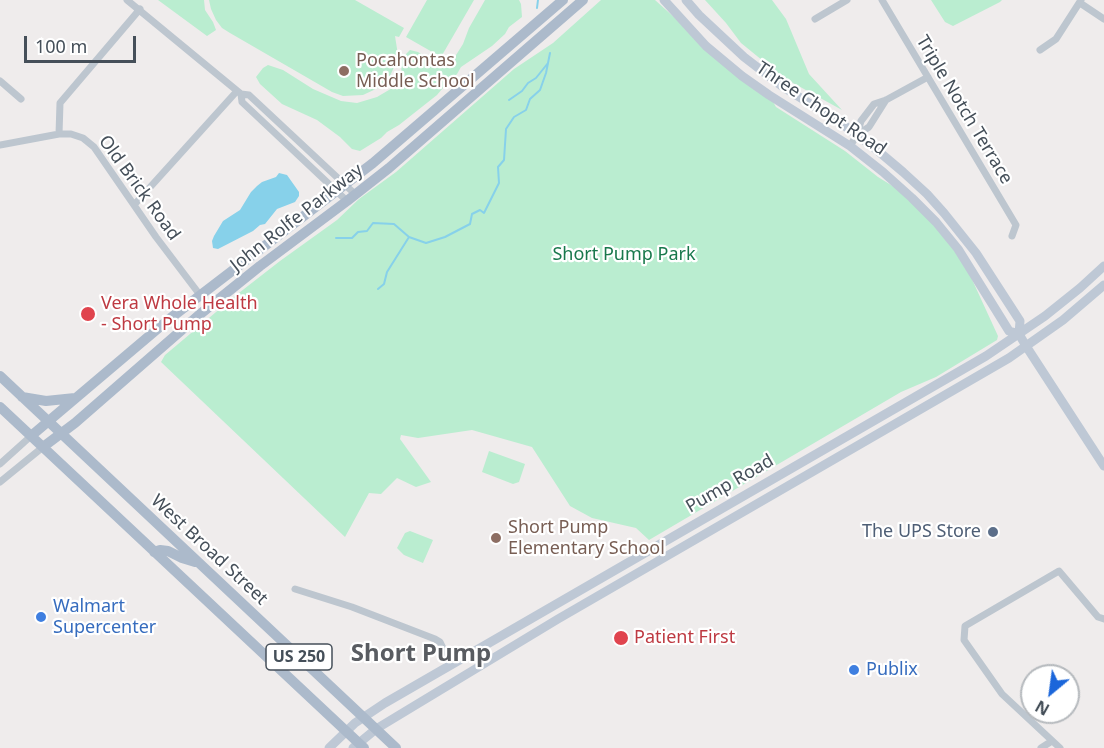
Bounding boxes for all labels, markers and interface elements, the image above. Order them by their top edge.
scale bar [27,24,140,62]
street label: Triple Notch Terrace [911,32,1017,188]
text: 100 m [35,34,87,58]
place label: Pocahontas Middle School [356,50,475,92]
street label: Three Chopt Road [752,58,890,160]
marker: Pocahontas Middle School [337,64,351,78]
street label: Old Brick Road [94,131,184,245]
street label: John Rolfe Parkway [227,160,367,276]
park label: Short Pump Park [552,244,696,266]
place label: Vera Whole Health - Short Pump [101,293,258,336]
marker: Vera Whole Health - Short Pump [79,305,97,323]
street label: Pump Road [682,450,778,518]
street label: West Broad Street [146,490,272,610]
place label: Short Pump Elementary School [508,517,665,560]
place label: The UPS Store [862,521,981,543]
marker: The UPS Store [986,525,1000,539]
marker: Short Pump Elementary School [489,531,503,545]
place label: Walmart Supercenter [53,596,156,638]
marker: Walmart Supercenter [34,610,48,624]
place label: Patient First [634,627,735,649]
marker: Patient First [612,629,630,647]
district label: Short Pump [351,640,491,668]
road number: US 250 [266,644,332,670]
place label: Publix [866,659,918,681]
marker: Publix [847,663,861,677]
north arrow [1020,664,1080,724]
text: N [1031,695,1053,721]

